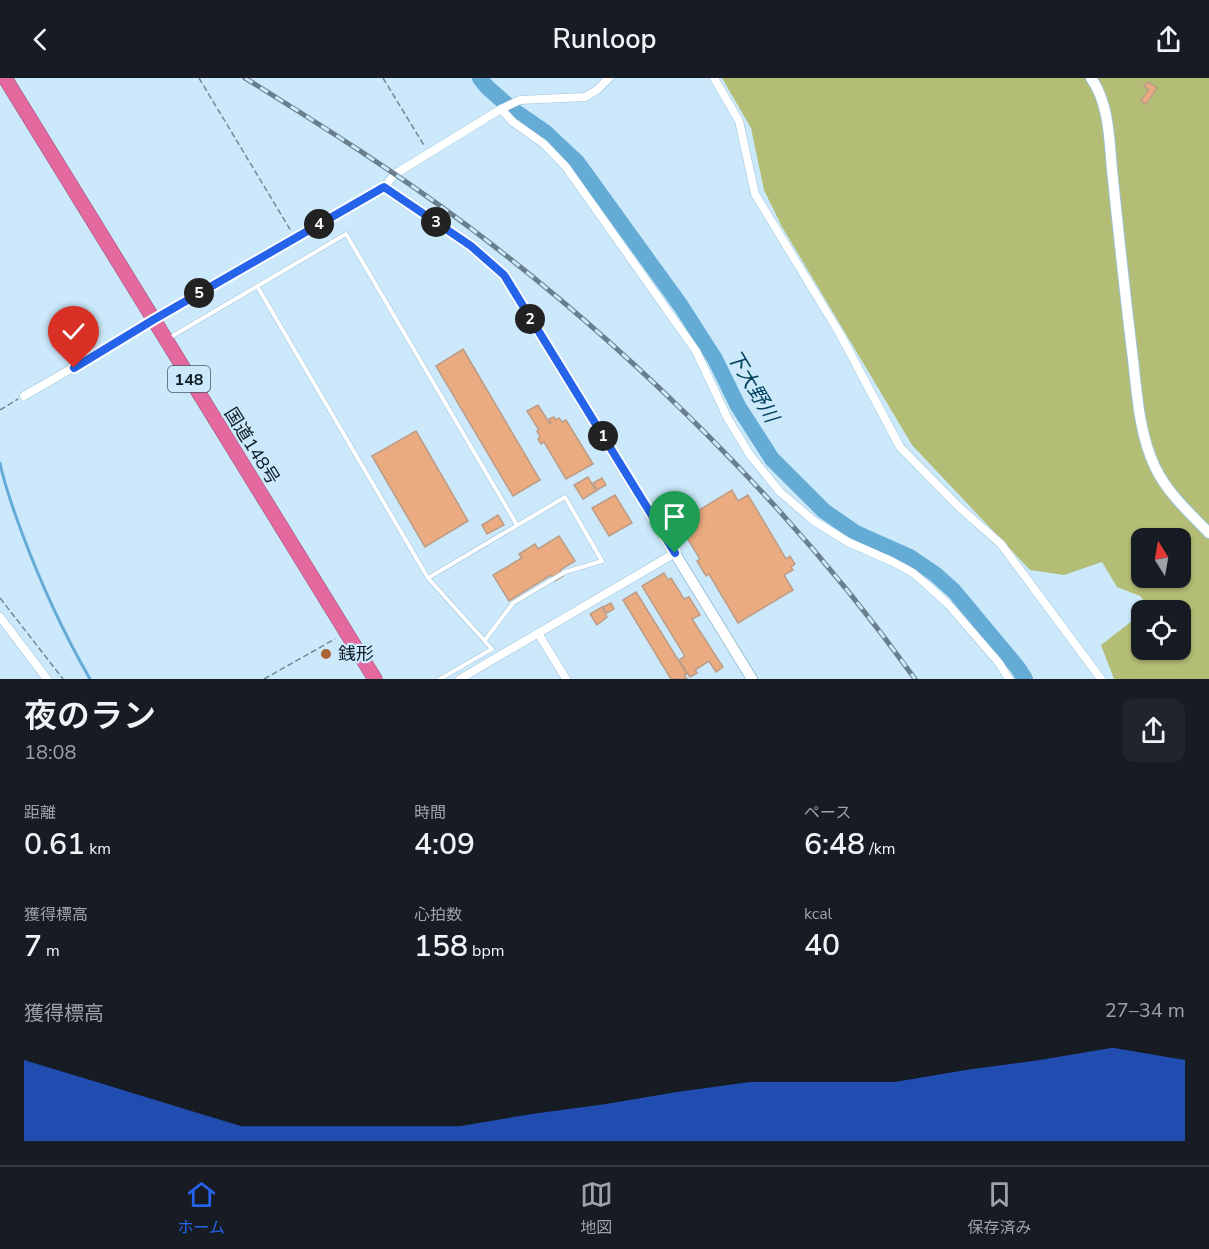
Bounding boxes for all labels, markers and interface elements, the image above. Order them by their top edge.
text: Runloop [553,21,656,58]
icon: back [24,23,57,56]
icon: share [1152,23,1185,56]
pin: 3 [421,207,451,237]
pin: 4 [304,209,334,239]
text: 3 [431,211,441,233]
text: 4 [314,213,324,235]
pin: 5 [184,278,214,308]
text: 5 [194,282,204,304]
pin: 2 [515,304,545,334]
pin [48,306,99,368]
text: 2 [525,308,535,330]
icon: check [57,315,90,348]
water label: 下大野川 [720,345,786,429]
road number: 148 [168,366,210,392]
street label: 国道148号 [219,403,285,489]
pin: 1 [588,421,618,451]
text: 1 [598,425,608,447]
pin [649,491,700,553]
icon: arrive [658,500,691,533]
north arrow [1131,528,1191,588]
map controls [1131,528,1191,660]
button: locate [1131,600,1191,660]
place label: 銭形 [338,642,374,666]
marker: 銭形 [319,647,333,661]
text: 夜のラン [24,694,156,739]
button: share [1122,699,1185,762]
text: 18:08 [24,739,77,766]
text: 距離 [24,802,56,824]
text: 時間 [414,802,446,824]
text: ペース [804,802,851,824]
text: 0.61 [24,824,85,865]
text: 4:09 [414,824,475,865]
text: 6:48 [804,824,865,865]
text: km [85,838,111,860]
text: /km [865,838,895,860]
text: kcal [804,903,832,925]
text: 獲得標高 [24,904,88,926]
text: 心拍数 [414,904,462,926]
text: 40 [804,925,840,966]
text: 7 [24,926,42,967]
text: 158 [414,926,468,967]
text: m [42,940,60,962]
text: bpm [468,940,504,962]
text: 27–34 m [1105,997,1185,1024]
text: 獲得標高 [24,1000,104,1027]
tab: ホーム [177,1178,225,1239]
tab: 地図 [580,1178,613,1239]
tab: 保存済み [968,1178,1032,1239]

